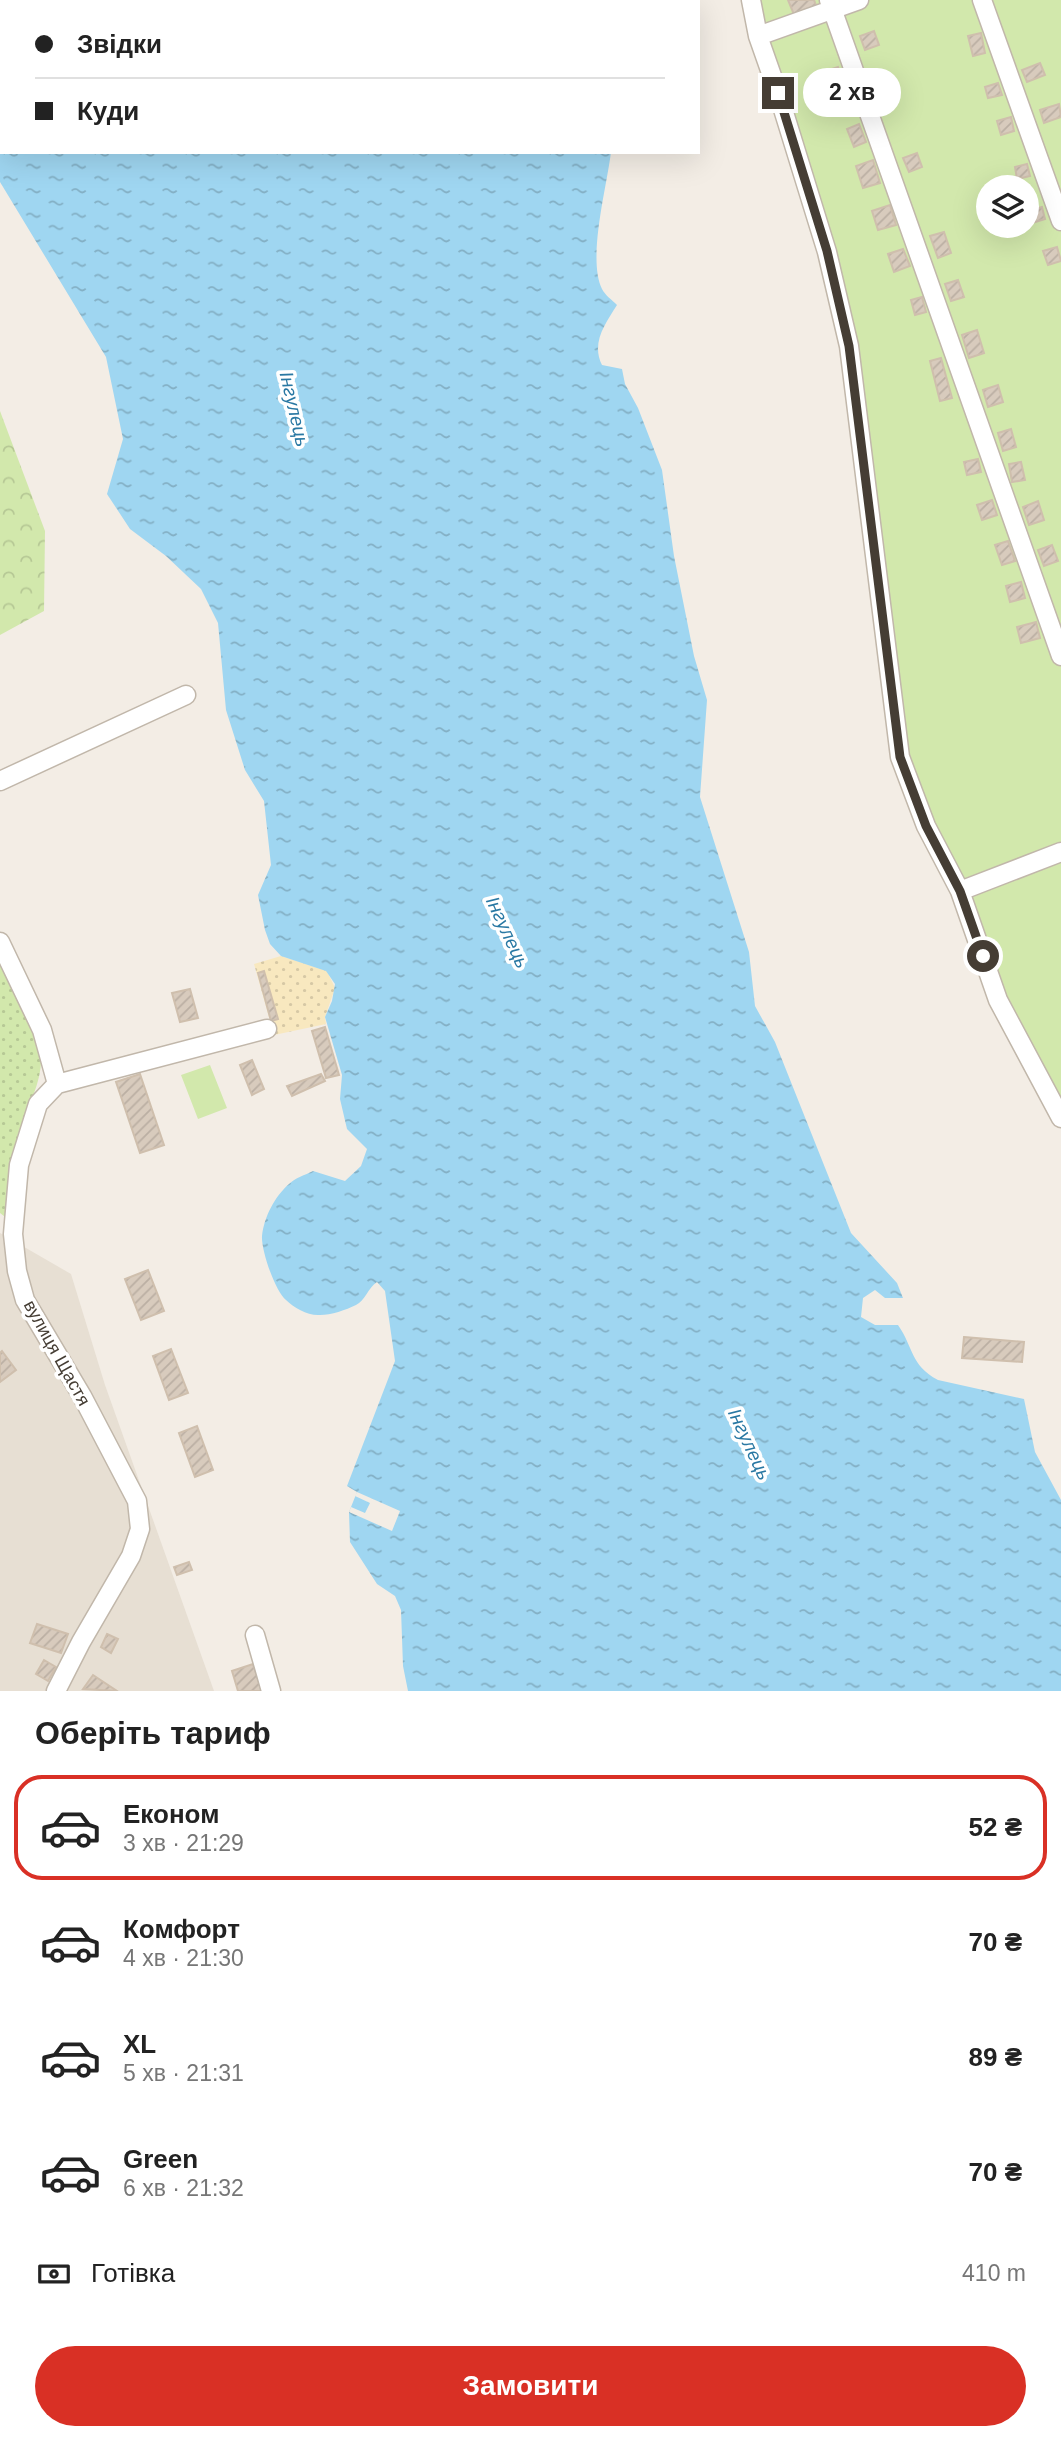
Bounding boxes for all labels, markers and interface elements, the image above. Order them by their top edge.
text: Звідки [77,29,162,59]
callout: 2 хв [802,68,900,118]
route end [762,77,794,109]
text: 2 хв [829,79,875,105]
text: Куди [77,96,139,126]
map controls [976,175,1039,238]
button: layers [976,175,1039,238]
water label: Інгулець [276,369,313,449]
water label: Інгулець [482,893,533,971]
route start [967,940,999,972]
street label: вулиця Щастя [20,1297,94,1409]
water label: Інгулець [724,1405,775,1483]
text: Оберіть тариф [35,1715,271,1751]
icon: car [39,1796,102,1859]
text: Економ [123,1799,219,1829]
text: 52 ₴ [969,1812,1022,1842]
text: 3 хв · 21:29 [123,1830,244,1856]
icon: car [39,1911,102,1974]
text: Комфорт [123,1914,240,1944]
text: 70 ₴ [969,1927,1022,1957]
text: 4 хв · 21:30 [123,1945,244,1971]
icon: car [39,2026,102,2089]
text: XL [123,2029,156,2059]
text: 89 ₴ [969,2042,1022,2072]
text: 5 хв · 21:31 [123,2060,244,2086]
icon: car [39,2141,102,2204]
text: Green [123,2144,198,2174]
text: 70 ₴ [969,2157,1022,2187]
text: 6 хв · 21:32 [123,2175,244,2201]
icon: cash [35,2255,73,2293]
text: Готівка [91,2258,175,2288]
text: 410 m [962,2260,1026,2286]
button: Замовити [35,2346,1026,2426]

